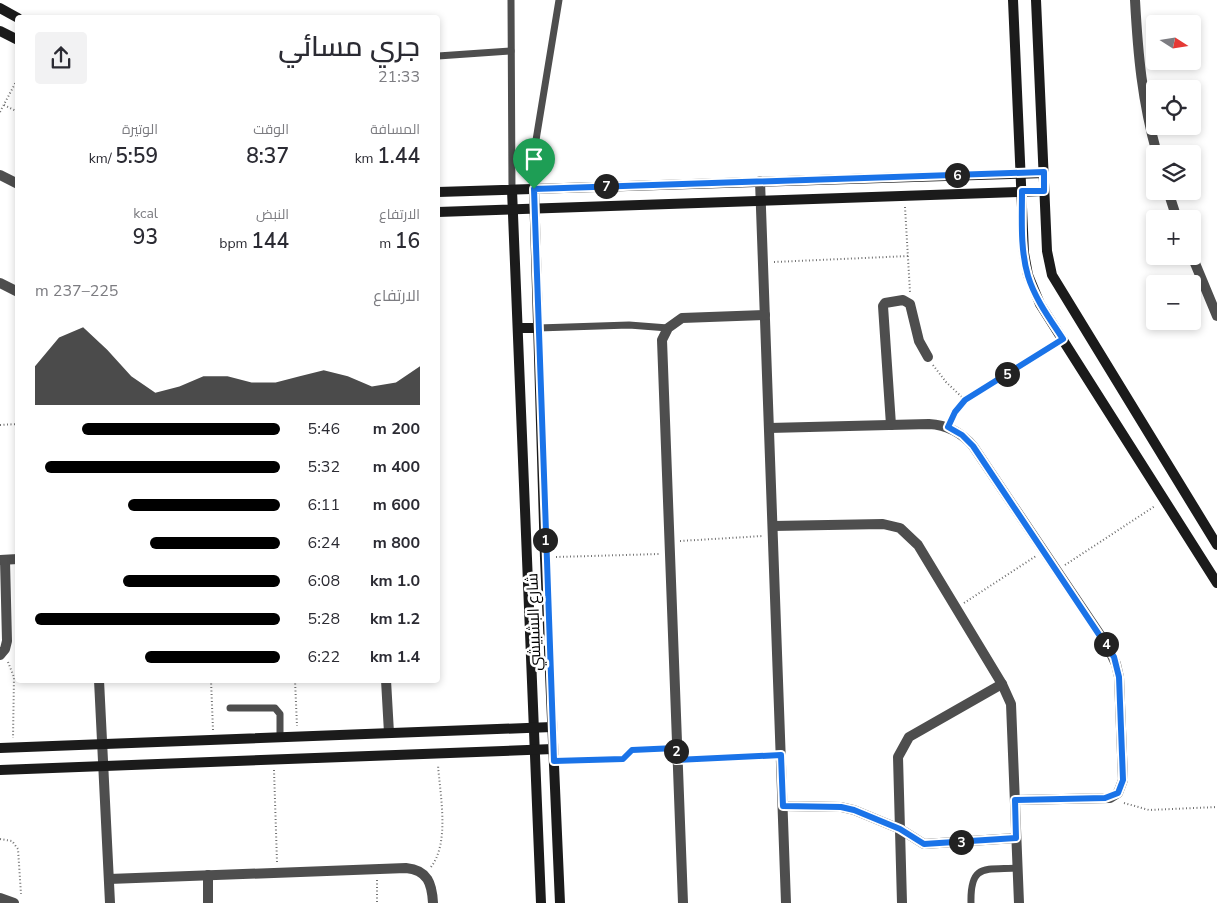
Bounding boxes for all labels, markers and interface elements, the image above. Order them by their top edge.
north arrow [1146,15,1201,70]
map controls [1146,15,1201,330]
text: جري مسائي [278,28,420,66]
button: share [35,32,87,84]
text: 21:33 [378,66,420,88]
button: locate [1146,80,1201,135]
text: الوتيرة [122,120,158,139]
text: الوقت [253,120,289,139]
text: المسافة [370,120,420,139]
pin [513,138,555,189]
text: 5:59 [115,142,158,170]
text: 8:37 [246,142,289,170]
text: 1.44 [377,142,420,170]
icon: arrive [520,145,548,173]
button: layers [1146,145,1201,200]
text: /km [89,149,115,168]
text: km [355,149,377,168]
pin: 6 [944,162,970,188]
text: 6 [953,166,962,185]
pin: 7 [594,174,618,198]
text: 7 [602,177,611,196]
text: kcal [133,204,158,223]
text: النبض [256,205,289,224]
text: الارتفاع [379,205,420,224]
button: + [1146,210,1201,265]
text: 93 [133,223,158,251]
text: 144 [251,227,289,255]
text: 16 [395,227,420,255]
text: bpm [219,234,251,253]
text: m [379,234,395,253]
button: − [1146,275,1201,330]
text: 225–237 m [35,280,118,302]
text: الارتفاع [373,285,420,307]
pin: 5 [994,362,1020,386]
text: 5 [1003,365,1012,384]
text: 5:46 [308,418,340,440]
text: 200 m [373,418,420,440]
text: 5:32 [308,456,340,478]
text: 400 m [373,456,420,478]
text: 6:11 [308,494,340,516]
text: 600 m [373,494,420,516]
pin: 1 [532,528,558,552]
text: 1 [541,531,550,550]
text: 6:24 [308,532,340,554]
text: 800 m [373,532,420,554]
text: 6:08 [308,570,340,592]
text: 1.0 km [370,570,420,592]
street label: شارع البشبيشي [521,573,548,671]
text: 5:28 [308,608,340,630]
text: 1.2 km [370,608,420,630]
pin: 4 [1094,632,1118,656]
text: 4 [1102,635,1111,654]
text: 6:22 [308,646,340,668]
text: 1.4 km [370,646,420,668]
pin: 2 [664,738,688,764]
text: 2 [672,742,681,761]
pin: 3 [948,830,974,854]
text: 3 [957,833,966,852]

